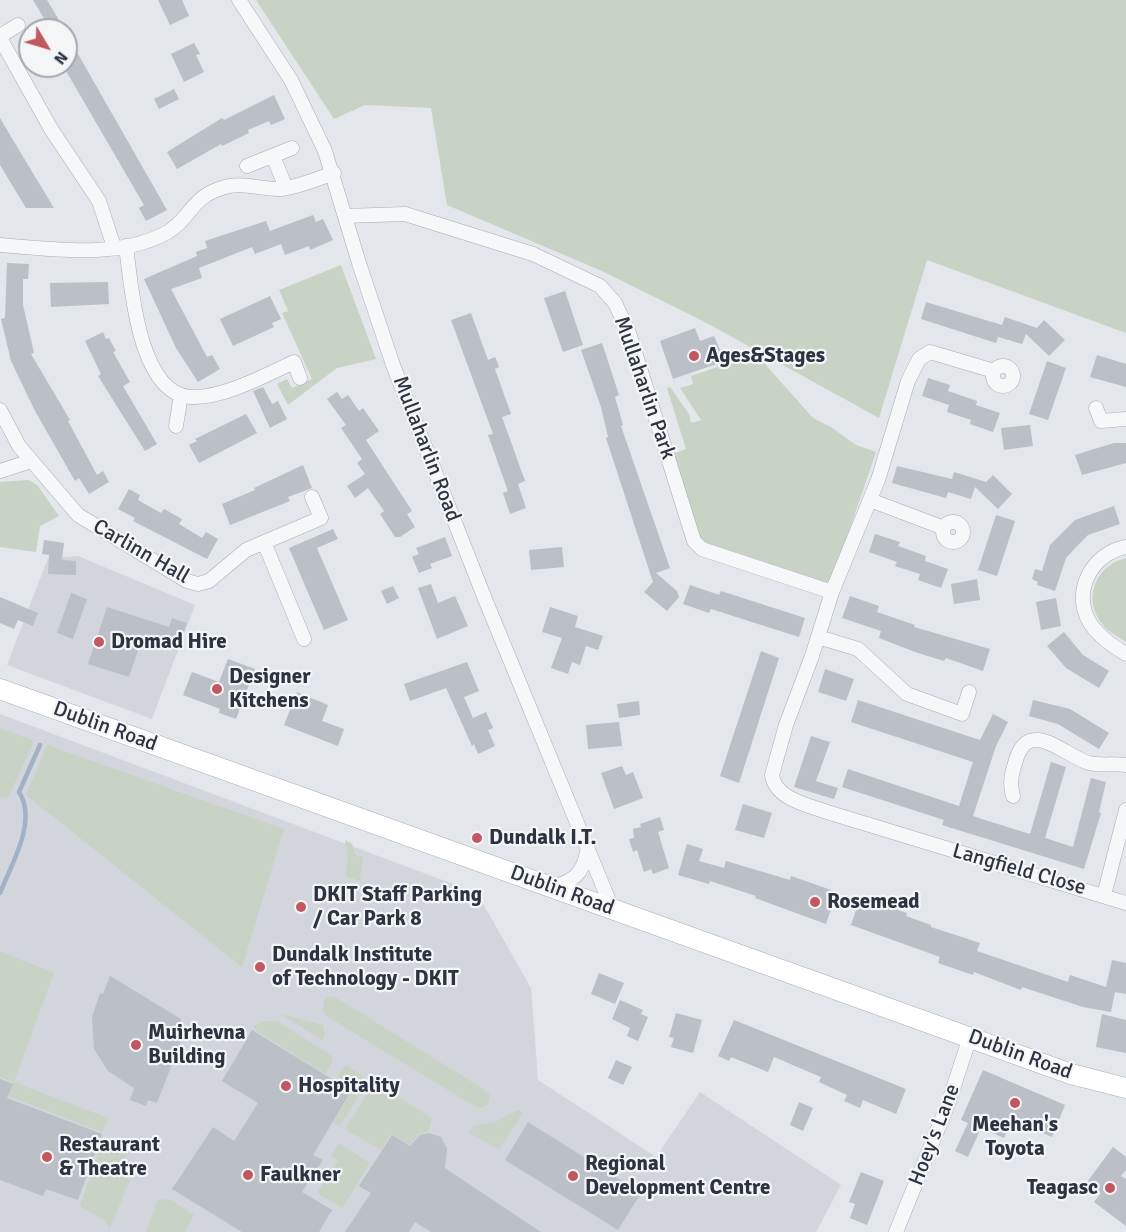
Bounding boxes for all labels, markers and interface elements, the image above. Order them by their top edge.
north arrow [18,18,78,78]
text: N [49,47,72,68]
street label: Mullaharlin Park [608,313,680,463]
place label: Ages&Stages [706,343,825,369]
marker: Ages&Stages [687,349,701,363]
street label: Mullaharlin Road [387,373,465,525]
street label: Carlinn Hall [88,514,194,590]
place label: Dromad Hire [111,629,227,655]
marker: Dromad Hire [92,635,106,649]
place label: Designer Kitchens [229,664,311,714]
marker: Designer Kitchens [210,682,224,696]
street label: Dublin Road [50,697,160,757]
place label: Dundalk I.T. [489,825,596,851]
marker: Dundalk I.T. [470,831,484,845]
street label: Langfield Close [949,839,1089,901]
street label: Dublin Road [507,861,617,921]
place label: DKIT Staff Parking / Car Park 8 [313,882,482,932]
place label: Rosemead [827,889,920,915]
marker: Rosemead [808,895,822,909]
marker: DKIT Staff Parking / Car Park 8 [294,900,308,914]
place label: Dundalk Institute of Technology - DKIT [272,942,459,992]
marker: Dundalk Institute of Technology - DKIT [253,960,267,974]
place label: Muirhevna Building [148,1020,246,1070]
street label: Dublin Road [965,1025,1075,1085]
marker: Muirhevna Building [129,1038,143,1052]
place label: Hospitality [298,1073,400,1099]
marker: Hospitality [279,1079,293,1093]
street label: Hoey's Lane [904,1081,966,1189]
marker: Meehan's Toyota [1008,1096,1022,1110]
place label: Meehan's Toyota [972,1112,1058,1162]
place label: Restaurant & Theatre [59,1132,160,1182]
marker: Restaurant & Theatre [40,1150,54,1164]
place label: Regional Development Centre [585,1151,770,1201]
place label: Faulkner [260,1162,341,1188]
marker: Faulkner [241,1168,255,1182]
marker: Regional Development Centre [566,1169,580,1183]
place label: Teagasc [1027,1175,1098,1201]
marker: Teagasc [1103,1181,1117,1195]

